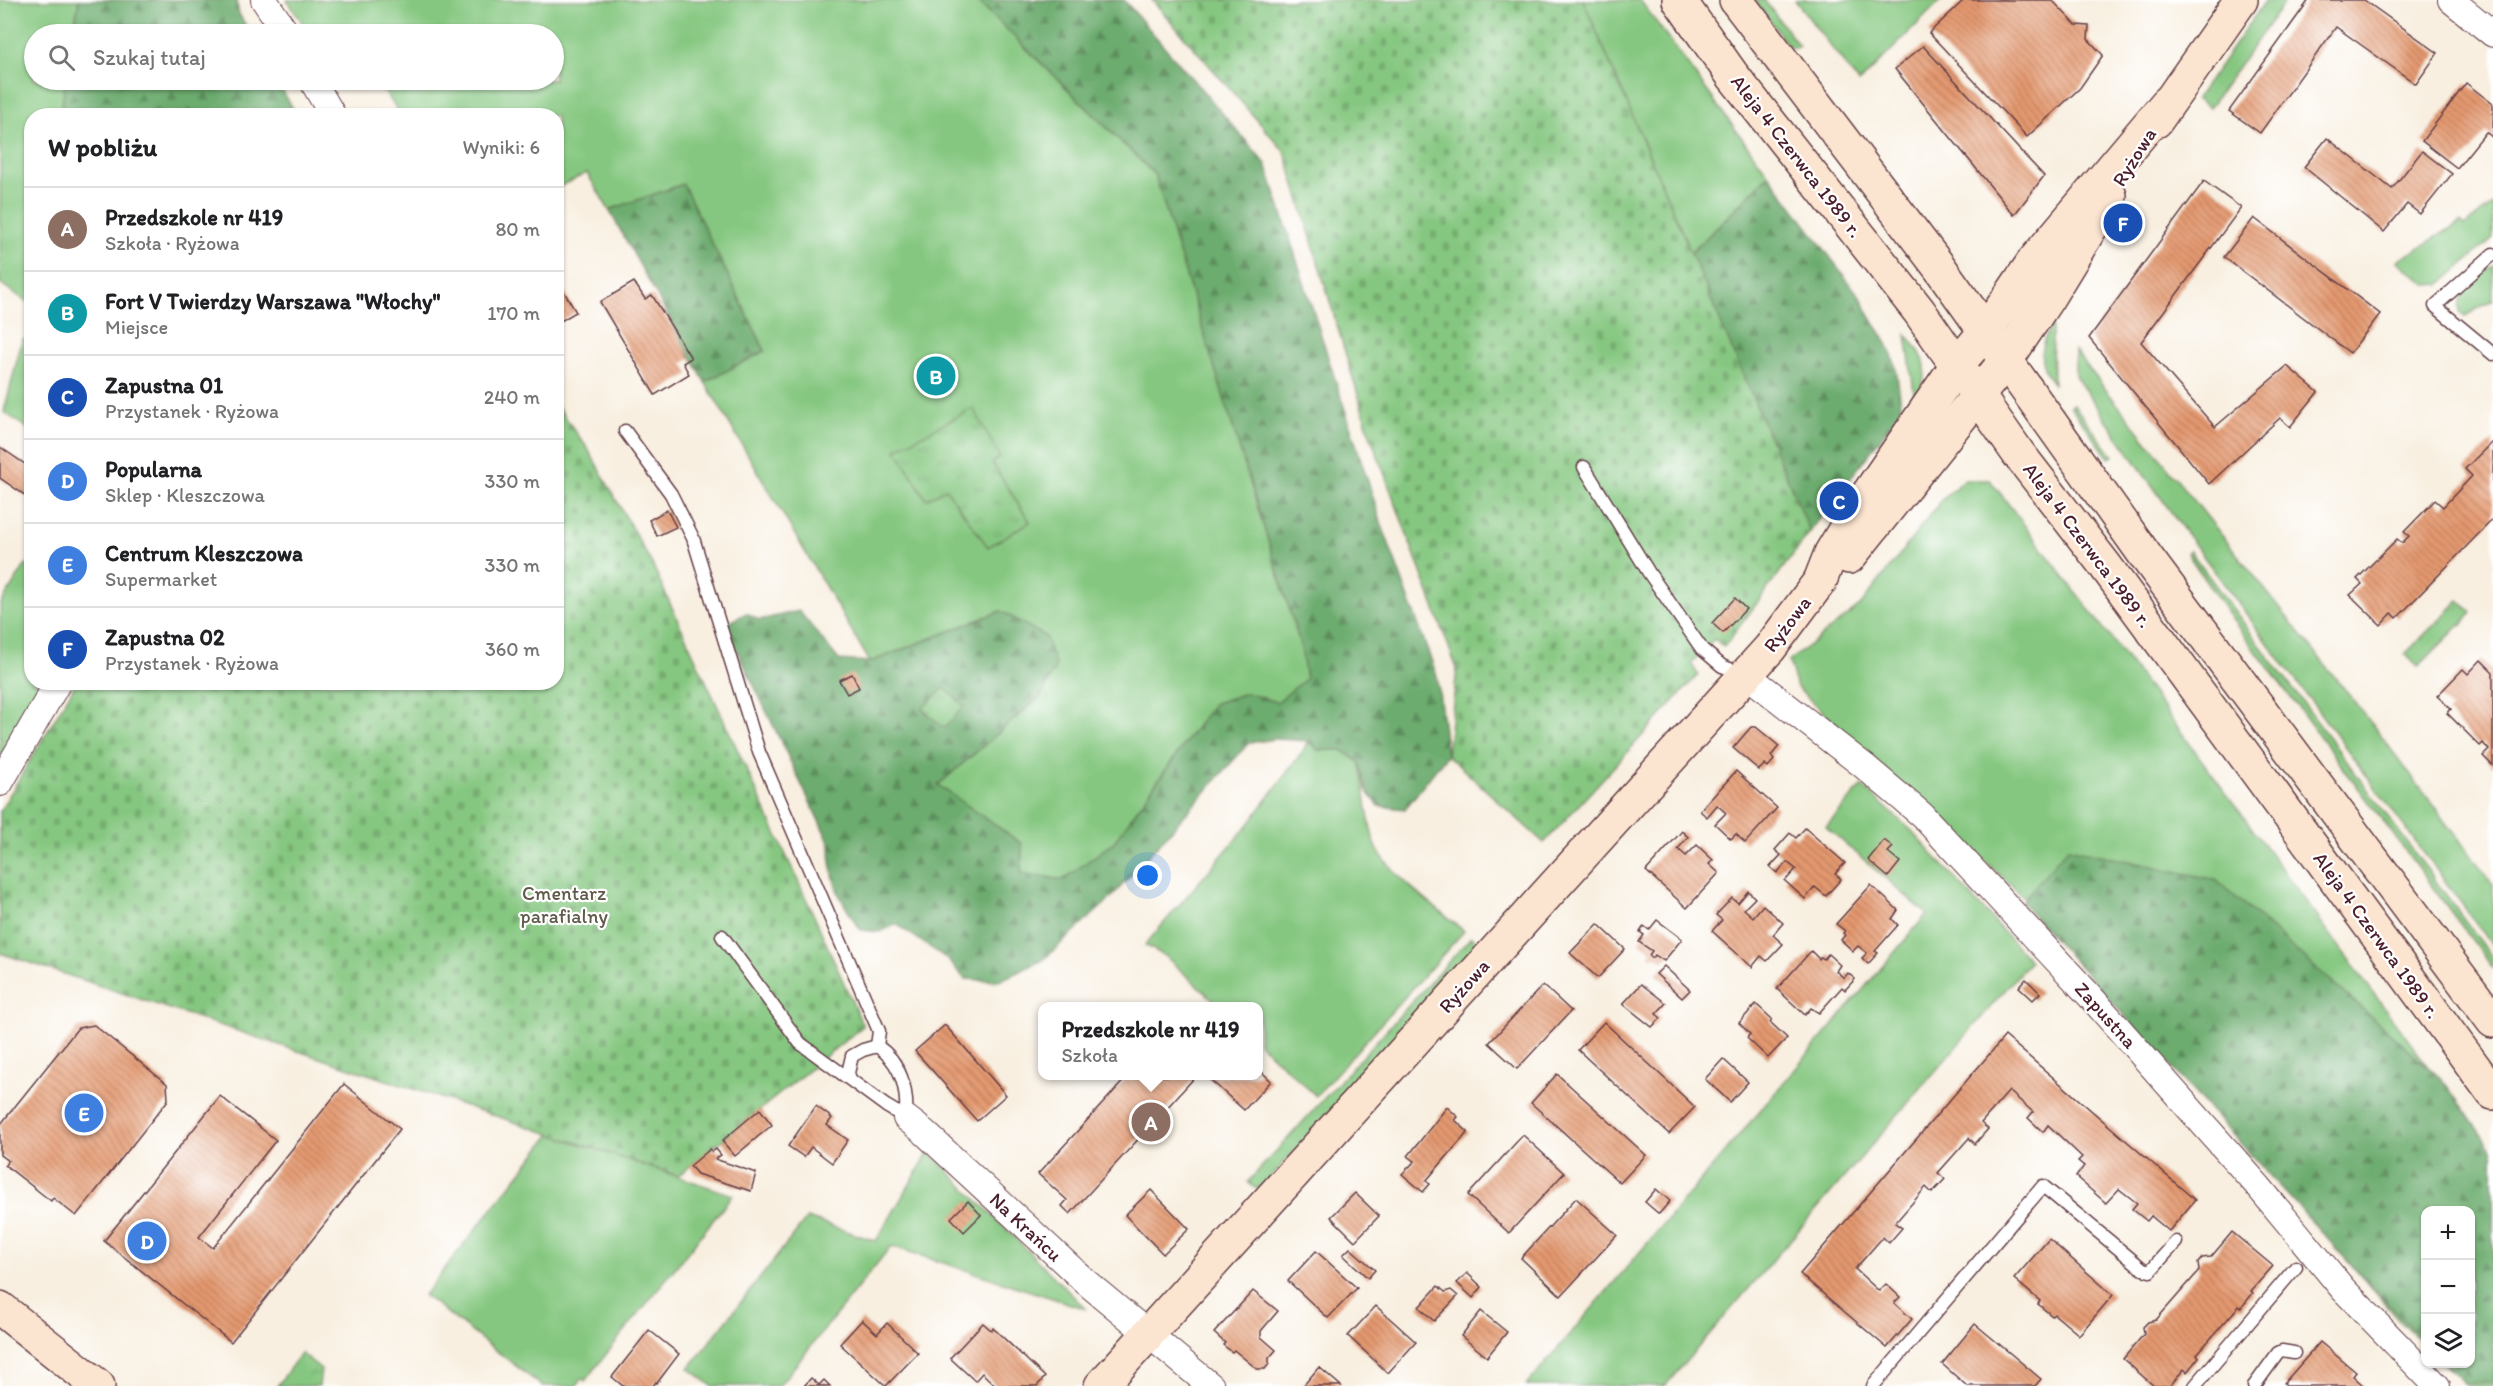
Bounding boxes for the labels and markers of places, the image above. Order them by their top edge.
pin: F [2104,200,2142,246]
pin: B [916,354,956,398]
pin: C [1820,478,1858,524]
pin: E [64,1090,104,1136]
pin: A [1132,1100,1170,1144]
pin: D [128,1218,166,1264]

